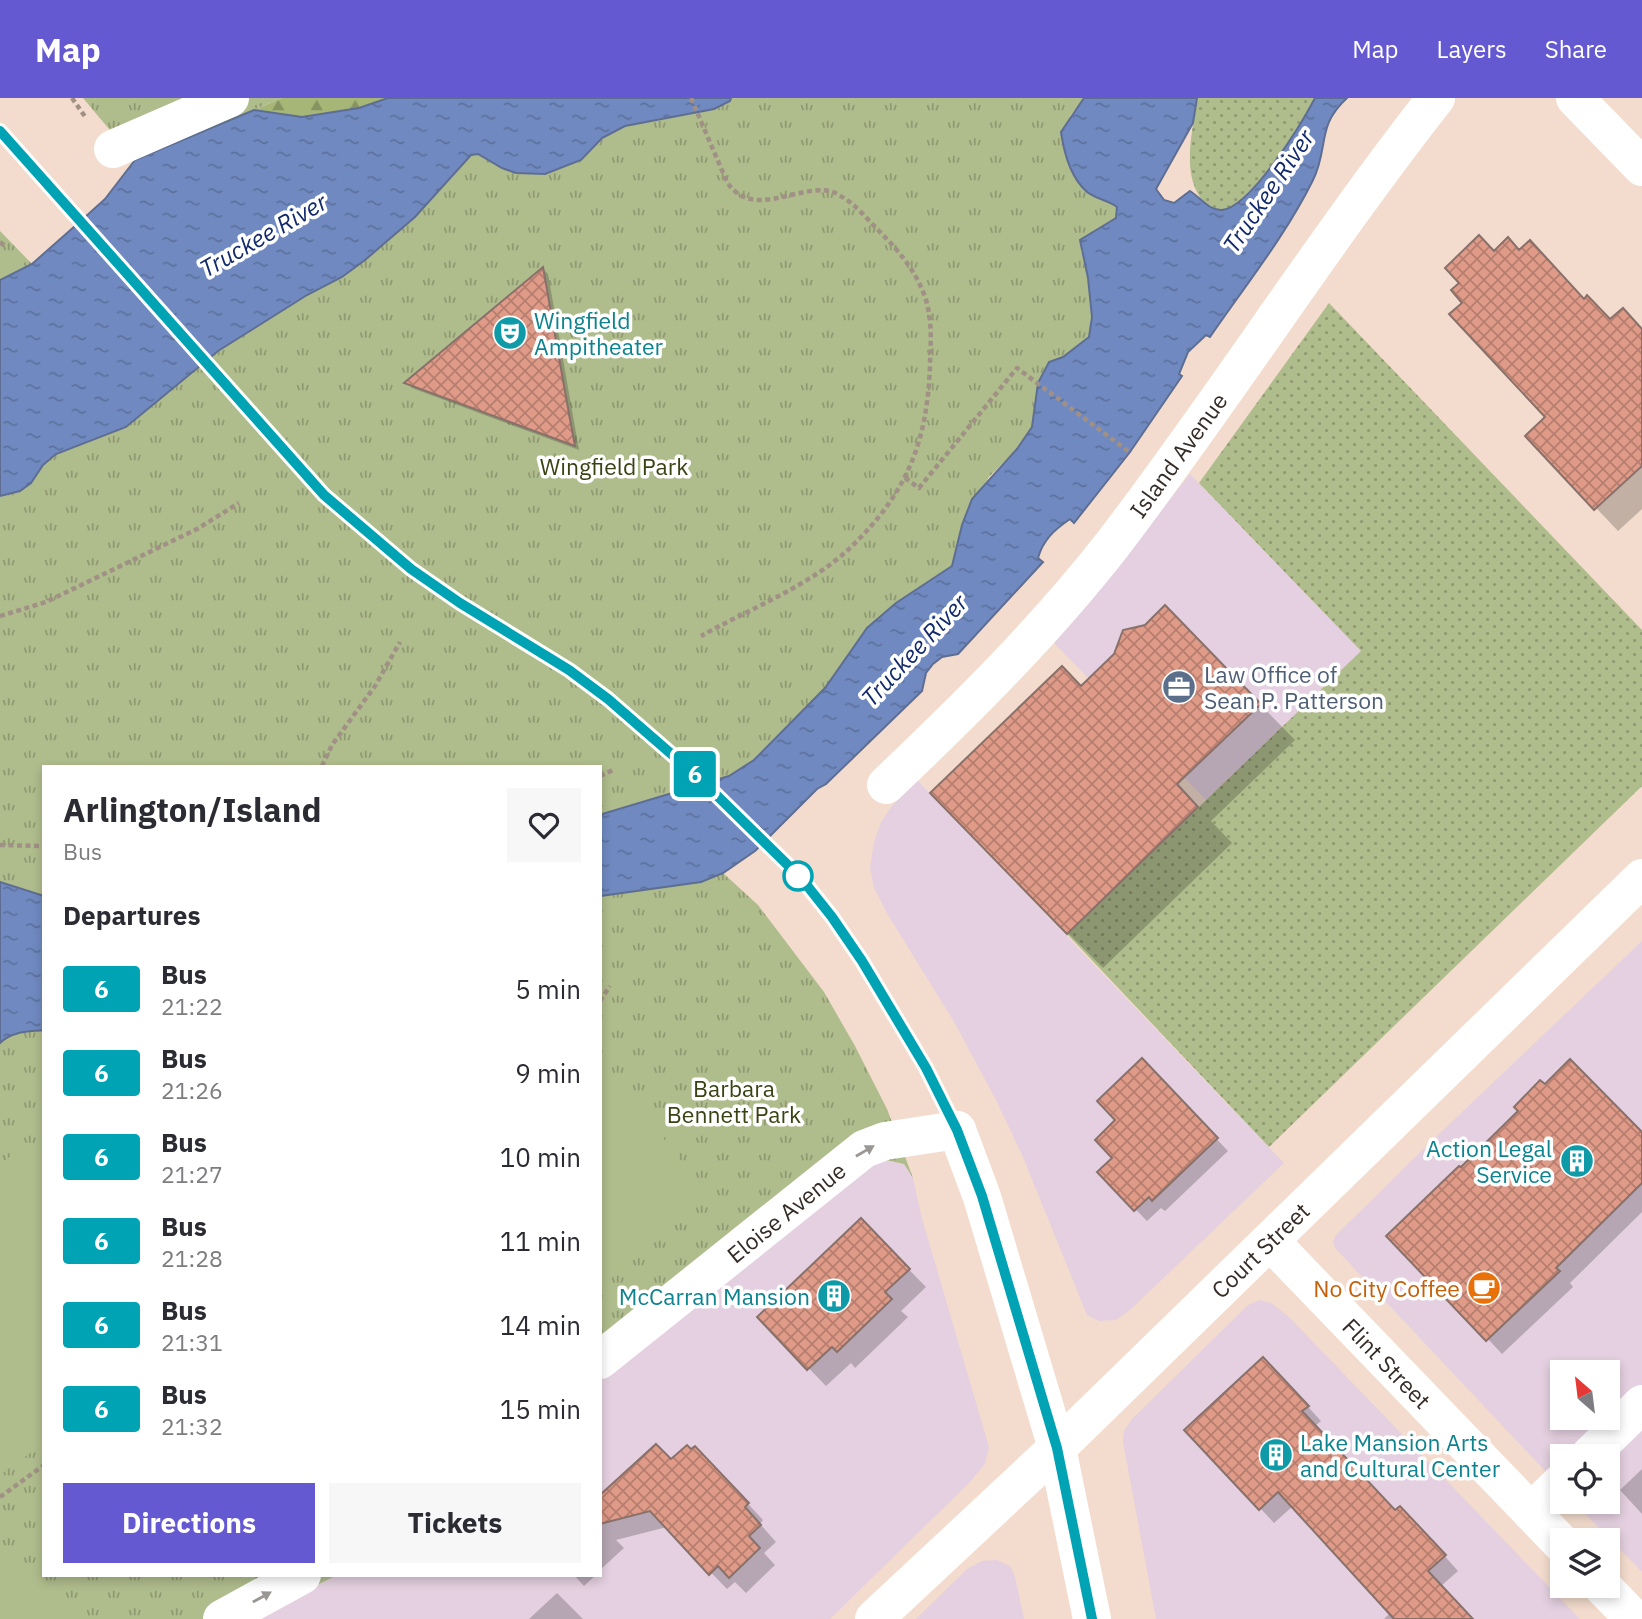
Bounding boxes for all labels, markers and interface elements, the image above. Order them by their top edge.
text: Map [35,28,101,71]
text: Map [1352,33,1399,65]
text: Layers [1437,33,1507,65]
text: Share [1545,33,1607,65]
water label: Truckee River [1215,122,1322,259]
water label: Truckee River [193,185,334,284]
place label: Wingfield Ampitheater [534,305,664,361]
theatre icon: Wingfield Ampitheater [491,314,529,352]
street label: Island Avenue [1122,386,1234,524]
park label: Wingfield Park [540,451,688,481]
water label: Truckee River [854,586,975,713]
place label: Law Office of Sean P. Patterson [1204,659,1384,715]
office icon: Law Office of Sean P. Patterson [1160,668,1198,706]
line badge: 6 [672,751,718,797]
text: 6 [688,758,702,790]
text: Arlington/Island [63,788,321,831]
button: heart [507,788,581,862]
text: Bus [63,836,102,866]
unlabelled marker [783,861,813,891]
text: Departures [63,898,201,932]
text: Bus [161,957,207,991]
text: 5 min [515,972,581,1006]
text: 6 [94,973,109,1005]
text: 21:22 [161,991,223,1021]
text: Bus [161,1041,207,1075]
text: 9 min [515,1056,581,1090]
text: 6 [94,1057,109,1089]
park label: Barbara Bennett Park [667,1073,801,1129]
text: 21:26 [161,1075,223,1105]
text: Bus [161,1125,207,1159]
place label: Action Legal Service [1426,1133,1552,1189]
text: 10 min [500,1140,581,1174]
text: 6 [94,1141,109,1173]
building icon: Action Legal Service [1558,1142,1596,1180]
one-way arrow [856,1145,875,1157]
street label: Eloise Avenue [720,1155,852,1269]
text: 21:27 [161,1159,223,1189]
street label: Court Street [1204,1196,1316,1304]
text: Bus [161,1209,207,1243]
text: 11 min [500,1224,581,1258]
text: 6 [94,1225,109,1257]
text: 21:28 [161,1243,223,1273]
cafe icon: No City Coffee [1465,1269,1503,1307]
place label: No City Coffee [1313,1273,1460,1303]
building icon: McCarran Mansion [815,1277,853,1315]
place label: McCarran Mansion [619,1281,810,1311]
text: Bus [161,1293,207,1327]
text: 14 min [500,1308,581,1342]
text: 6 [94,1309,109,1341]
street label: Flint Street [1336,1311,1438,1415]
text: 21:31 [161,1327,223,1357]
north arrow [1550,1360,1620,1430]
map controls [1550,1360,1620,1598]
text: Bus [161,1377,207,1411]
text: 15 min [500,1392,581,1426]
text: 6 [94,1393,109,1425]
text: 21:32 [161,1411,223,1441]
place label: Lake Mansion Arts and Cultural Center [1300,1427,1501,1483]
building icon: Lake Mansion Arts and Cultural Center [1257,1436,1295,1474]
button: locate [1550,1444,1620,1514]
button: Directions [63,1483,315,1563]
button: Tickets [329,1483,581,1563]
button: layers [1550,1528,1620,1598]
one-way arrow [252,1591,271,1603]

